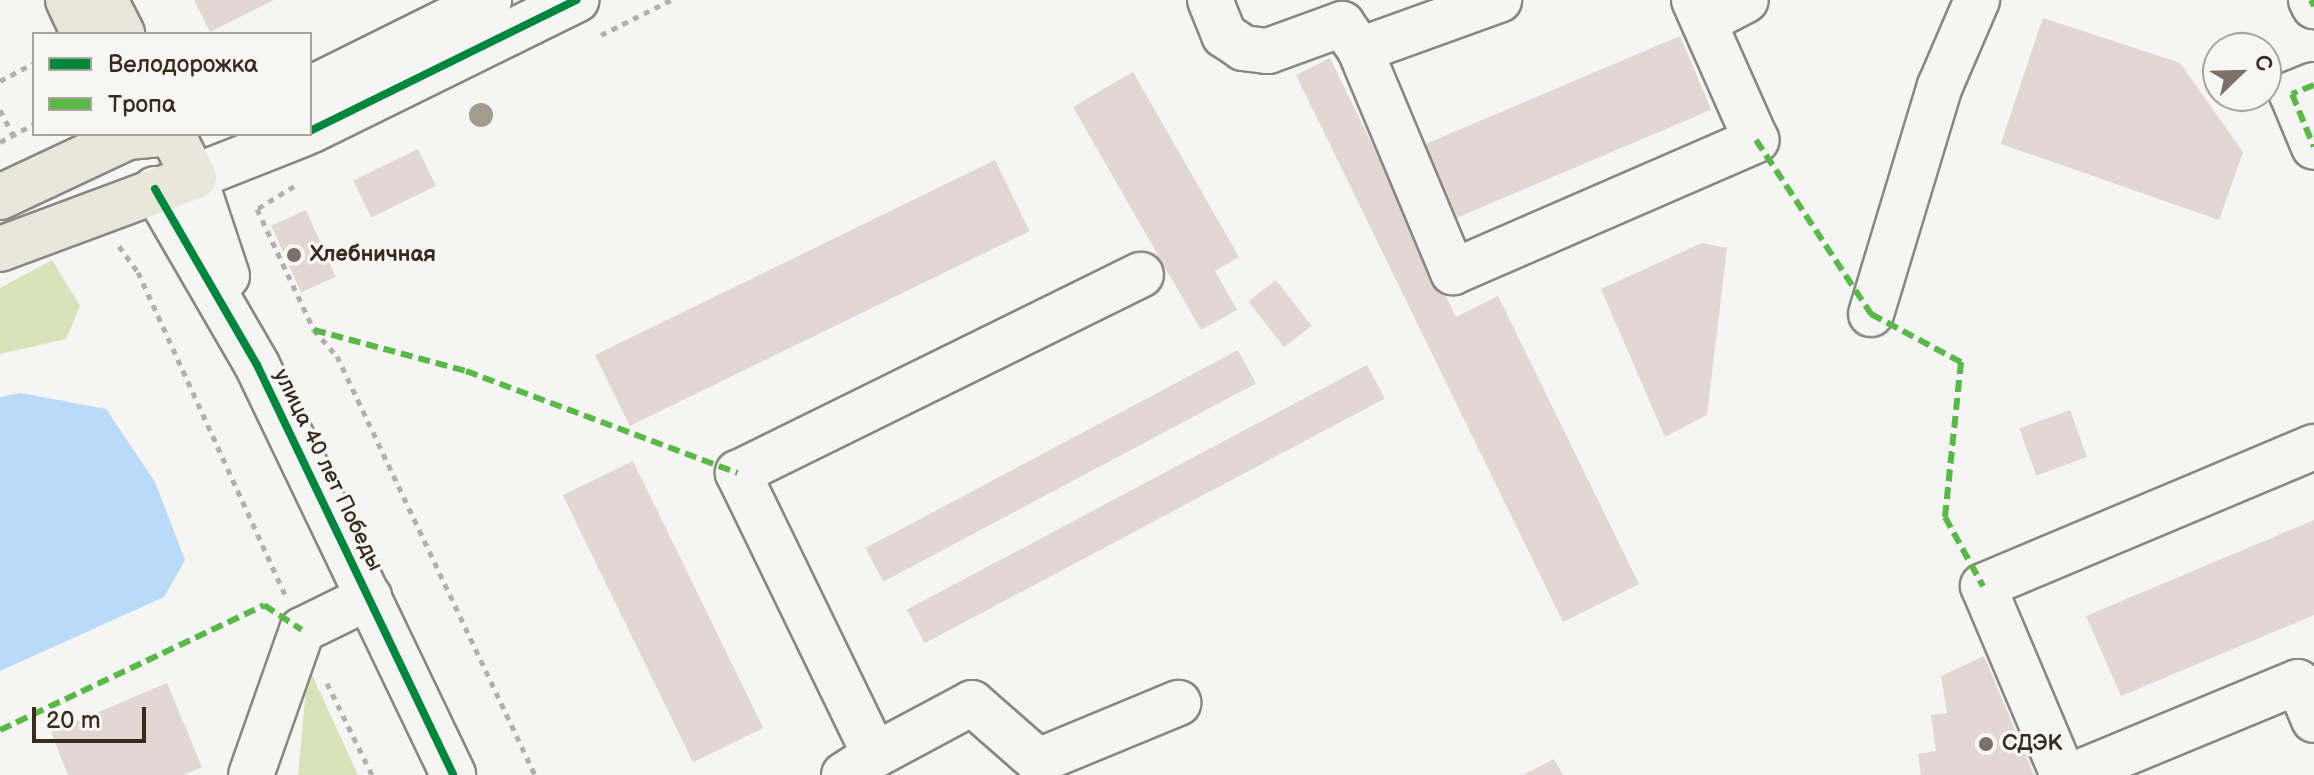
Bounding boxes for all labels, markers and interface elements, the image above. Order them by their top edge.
legend [32,32,312,136]
north arrow [2202,32,2282,112]
text: Велодорожка [108,50,258,79]
text: С [2247,51,2278,76]
text: Тропа [108,90,176,119]
place label: Хлебничная [310,242,436,268]
marker: Хлебничная [285,246,303,264]
street label: улица 40 лет Победы [268,365,388,575]
scale bar [36,691,150,741]
text: 20 m [46,706,101,735]
place label: СДЭК [2002,731,2062,757]
marker: СДЭК [1977,735,1995,753]

